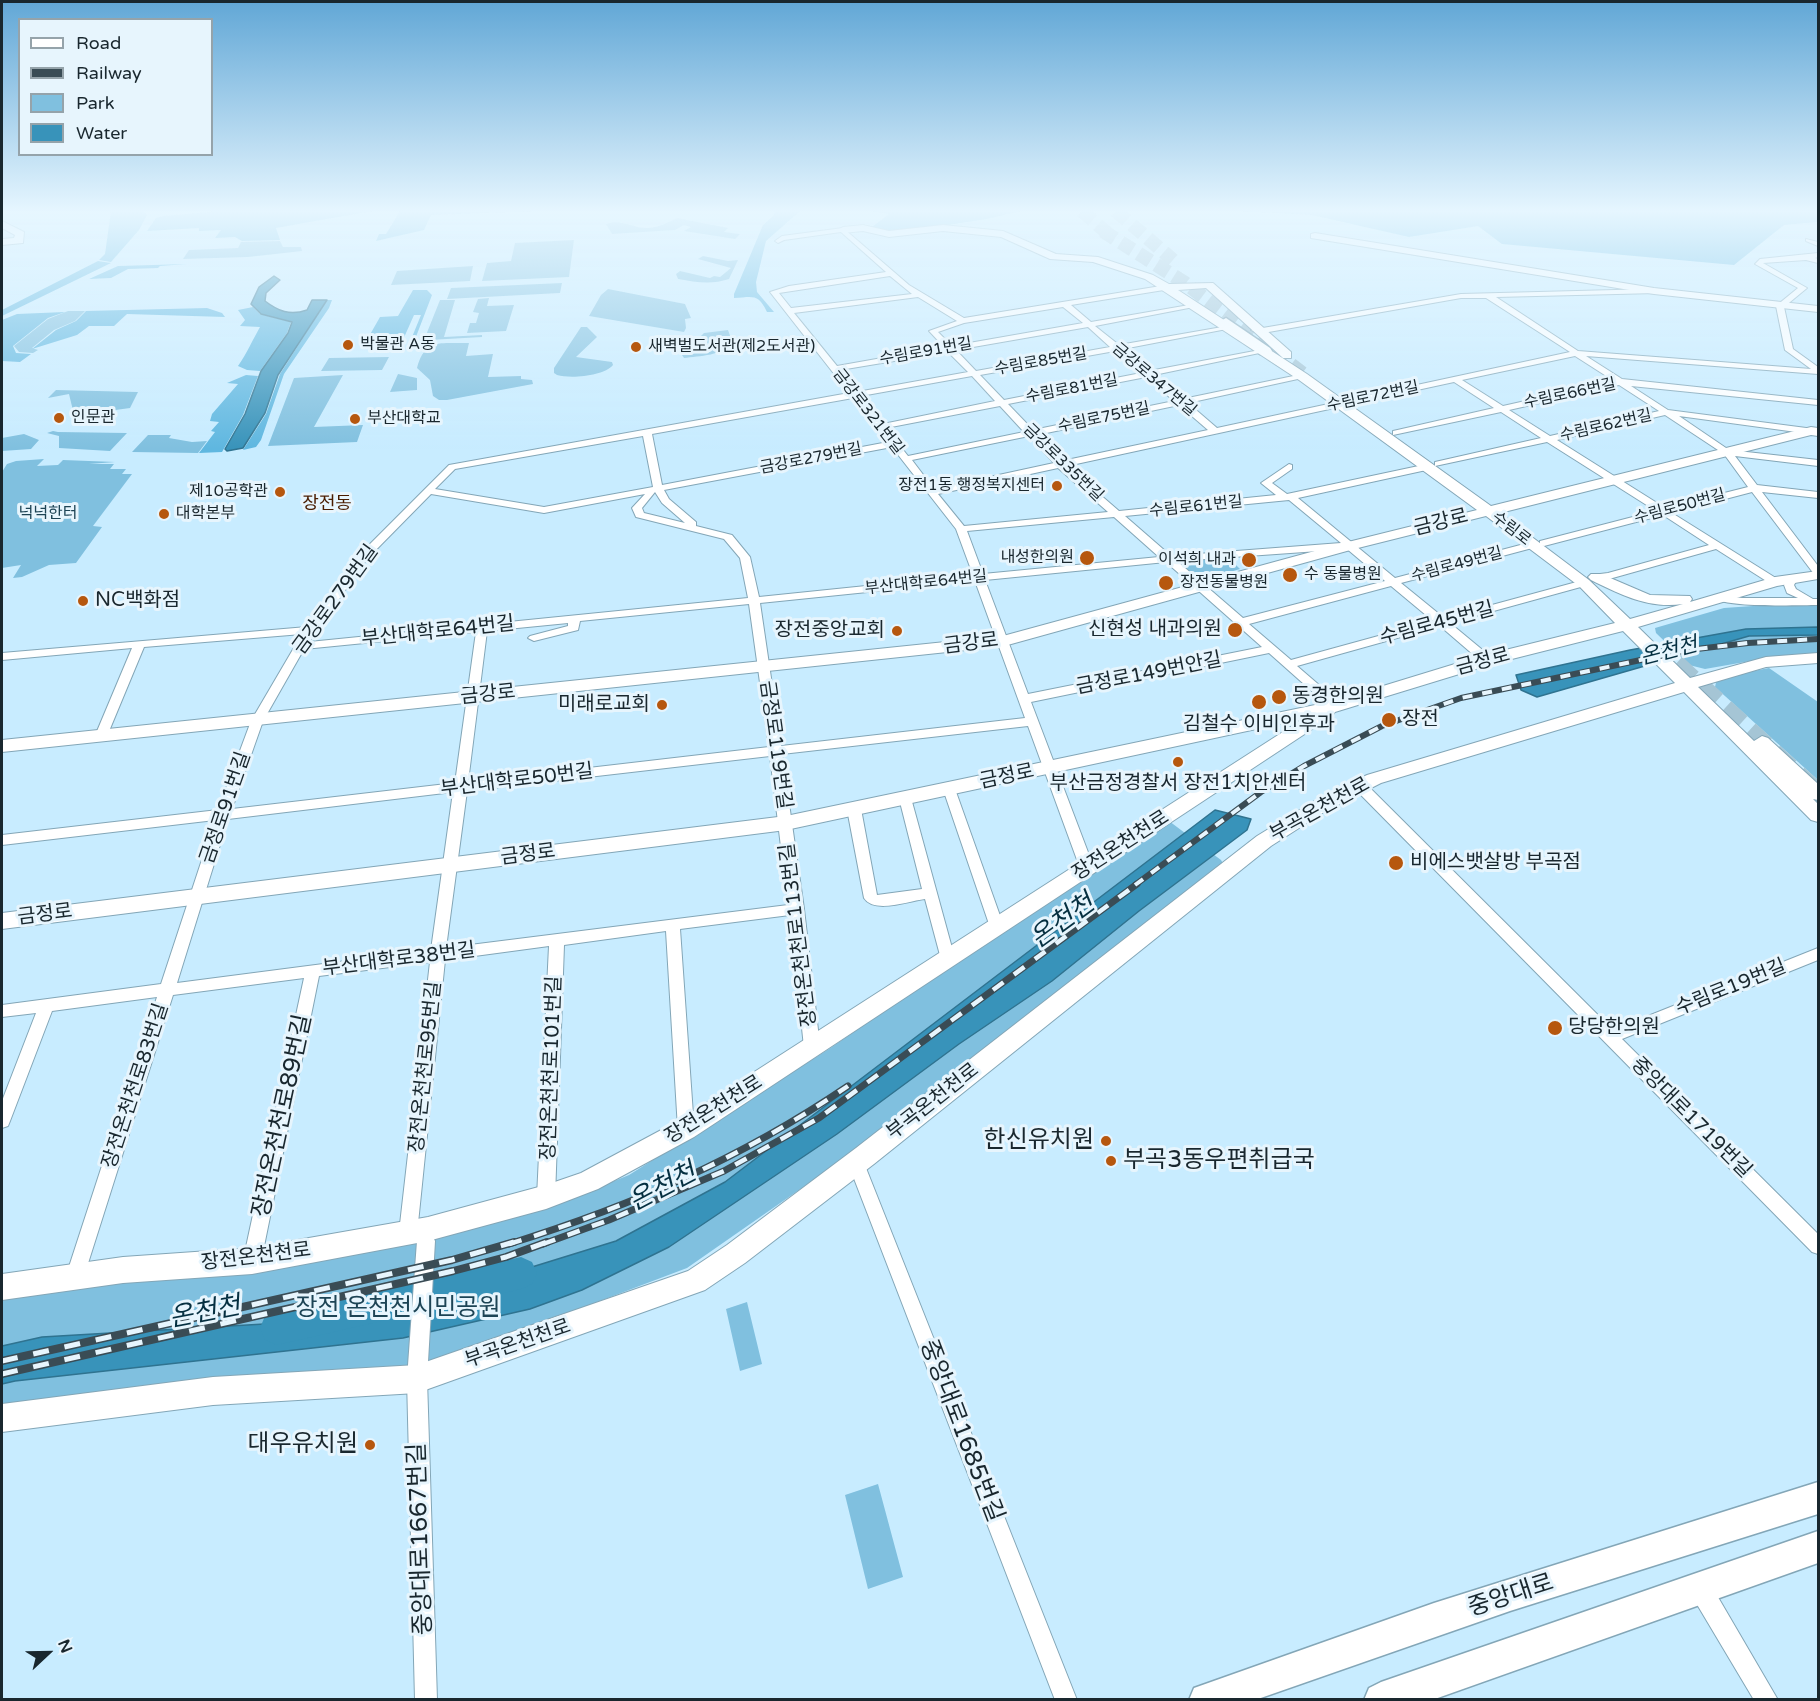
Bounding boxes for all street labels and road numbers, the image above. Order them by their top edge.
street label: 수림로91번길 [878,334,974,370]
street label: 금강로347번길 [1108,339,1200,421]
street label: 수림로85번길 [993,344,1089,380]
street label: 금강로321번길 [828,365,908,459]
street label: 수림로81번길 [1024,371,1120,407]
street label: 수림로66번길 [1522,375,1618,413]
street label: 수림로72번길 [1325,378,1421,416]
street label: 수림로75번길 [1056,399,1152,437]
street label: 수림로62번길 [1558,406,1654,446]
street label: 금강로335번길 [1019,420,1107,506]
street label: 금강로279번길 [758,440,864,478]
street label: 수림로50번길 [1632,486,1728,528]
street label: 수림로61번길 [1148,493,1244,521]
street label: 금강로 [1411,505,1471,541]
street label: 수림로 [1488,508,1534,550]
street label: 금강로279번길 [288,540,384,660]
street label: 수림로49번길 [1409,544,1505,586]
street label: 부산대학로64번길 [864,567,988,599]
street label: 수림로45번길 [1377,597,1497,651]
street label: 부산대학로64번길 [360,612,516,652]
street label: 금강로 [942,629,1000,659]
street label: 금정로 [1453,643,1513,681]
street label: 금정로149번안길 [1074,648,1224,700]
street label: 금정로119번길 [754,679,796,811]
street label: 금강로 [459,680,517,710]
street label: 금정로91번길 [196,749,256,867]
street label: 부산대학로50번길 [439,760,595,802]
street label: 금정로 [978,760,1036,794]
street label: 부곡온천천로 [1266,773,1374,847]
street label: 장전온천천로 [1068,806,1174,886]
street label: 금정로 [499,840,557,870]
street label: 장전온천천로113번길 [776,842,822,1028]
street label: 금정로 [16,900,74,930]
street label: 부산대학로38번길 [321,939,477,981]
street label: 수림로19번길 [1672,955,1790,1021]
street label: 장전온천천로101번길 [537,975,567,1161]
street label: 장전온천천로95번길 [405,980,447,1154]
street label: 장전온천천로83번길 [98,1000,174,1172]
street label: 장전온천천로89번길 [247,1012,319,1220]
street label: 중앙대로1719번길 [1626,1053,1756,1183]
street label: 부곡온천천로 [882,1059,984,1145]
street label: 장전온천천로 [661,1071,767,1149]
street label: 장전온천천로 [200,1238,312,1276]
street label: 부곡온천천로 [462,1315,574,1373]
street label: 중앙대로1685번길 [913,1336,1009,1526]
street label: 중앙대로1667번길 [403,1442,439,1636]
street label: 중앙대로 [1465,1569,1557,1623]

